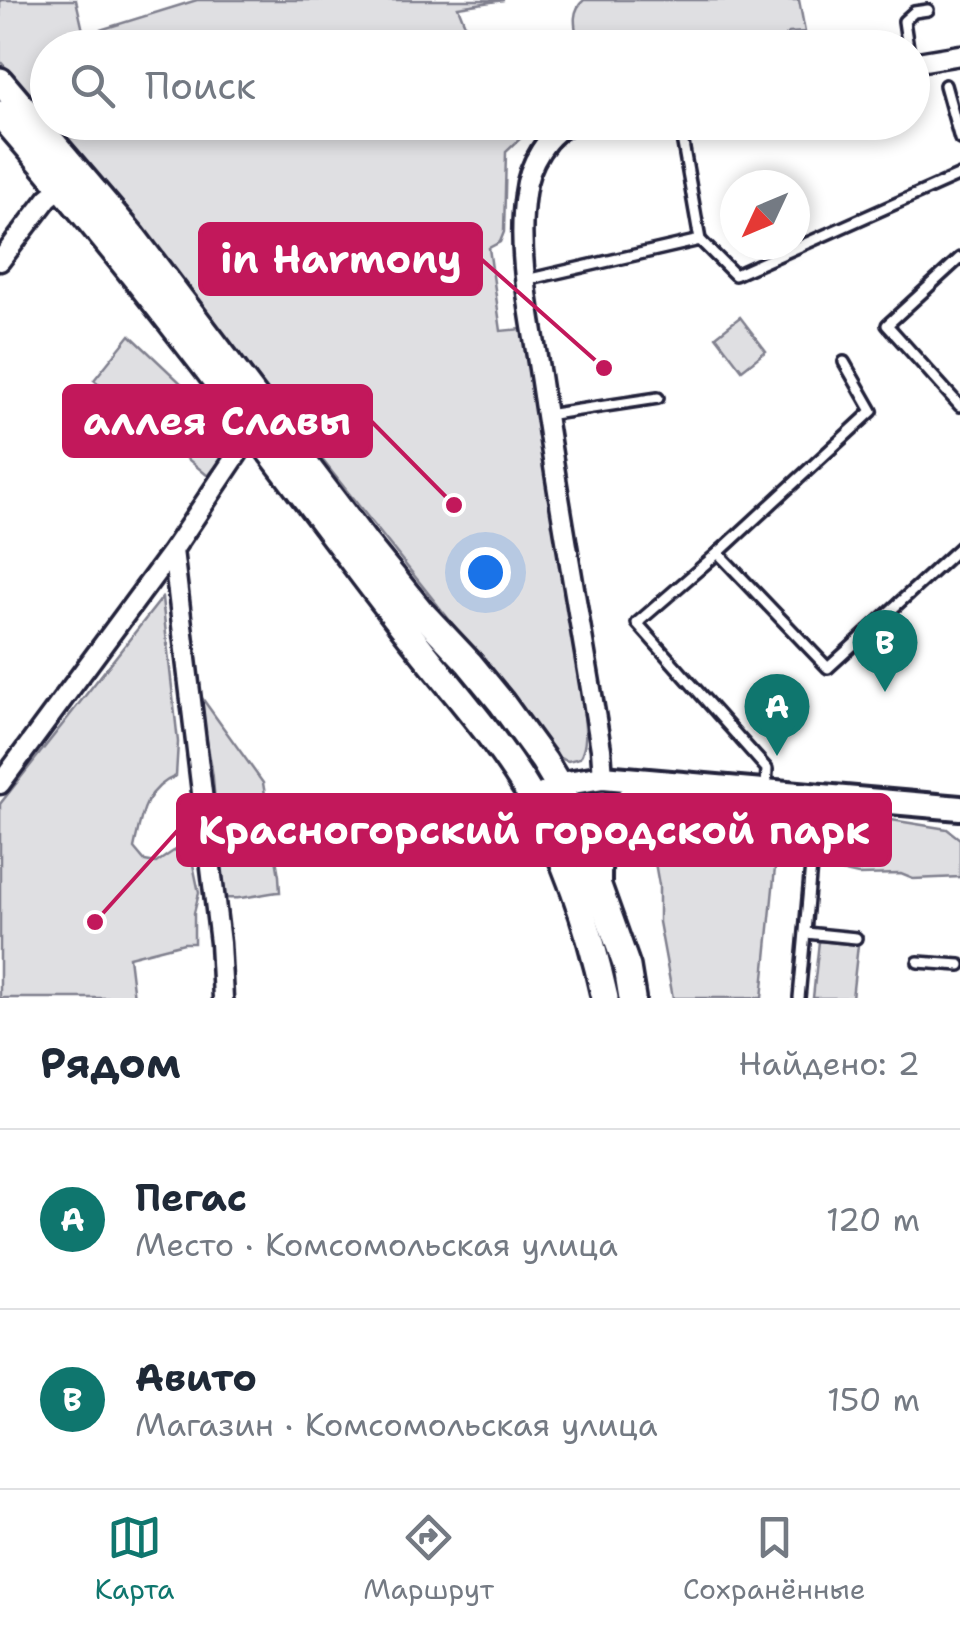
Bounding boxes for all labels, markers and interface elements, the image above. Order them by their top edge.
search box [30,30,930,140]
icon: search [65,58,120,113]
text: Поиск [145,60,256,111]
north arrow [720,170,810,260]
callout: in Harmony [200,224,481,294]
text: in Harmony [220,232,462,286]
callout: аллея Славы [64,386,371,456]
text: аллея Славы [83,394,351,448]
your location [460,547,511,598]
pin: B [852,610,918,692]
pin: A [744,674,810,756]
callout: Красногорский городской парк [178,795,890,865]
text: Красногорский городской парк [198,803,870,857]
text: Рядом [40,1035,181,1091]
text: Найдено: 2 [739,1042,920,1085]
text: Пегас [135,1172,247,1223]
text: A [60,1198,85,1241]
text: 120 m [826,1198,920,1241]
text: Место · Комсомольская улица [135,1223,618,1266]
text: Авито [135,1352,257,1403]
text: B [63,1378,82,1421]
text: 150 m [827,1378,920,1421]
text: Магазин · Комсомольская улица [135,1403,658,1446]
tab: Карта [94,1510,175,1608]
tab: Маршрут [363,1510,494,1608]
tab: Сохранённые [683,1510,866,1608]

